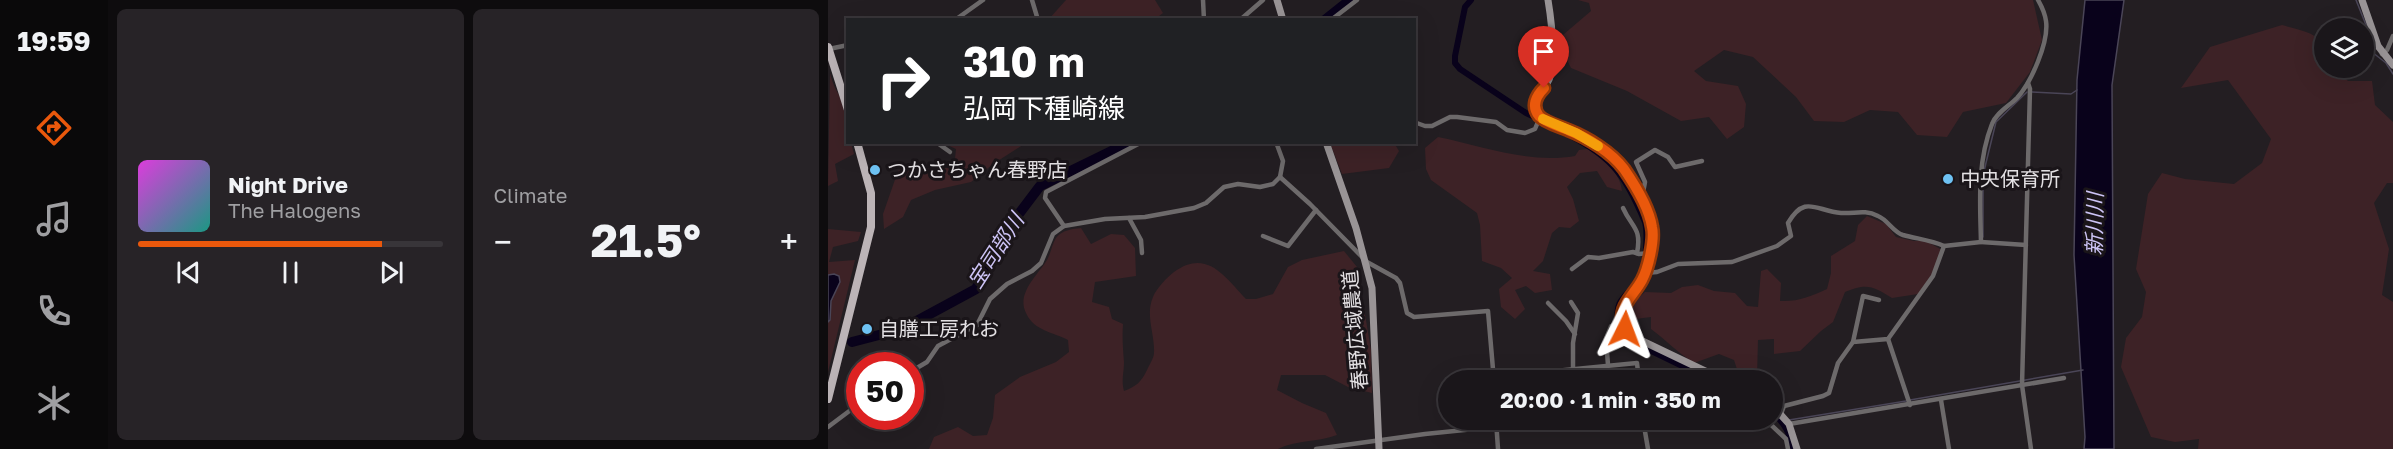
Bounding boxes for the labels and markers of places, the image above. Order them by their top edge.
pin [1518,26,1569,88]
place label: つかさちゃん春野店 [887,157,1067,181]
marker: つかさちゃん春野店 [868,163,882,177]
place label: 中央保育所 [1960,166,2060,190]
marker: 中央保育所 [1941,172,1955,186]
place label: 自膳工房れお [879,316,999,340]
marker: 自膳工房れお [860,322,874,336]

